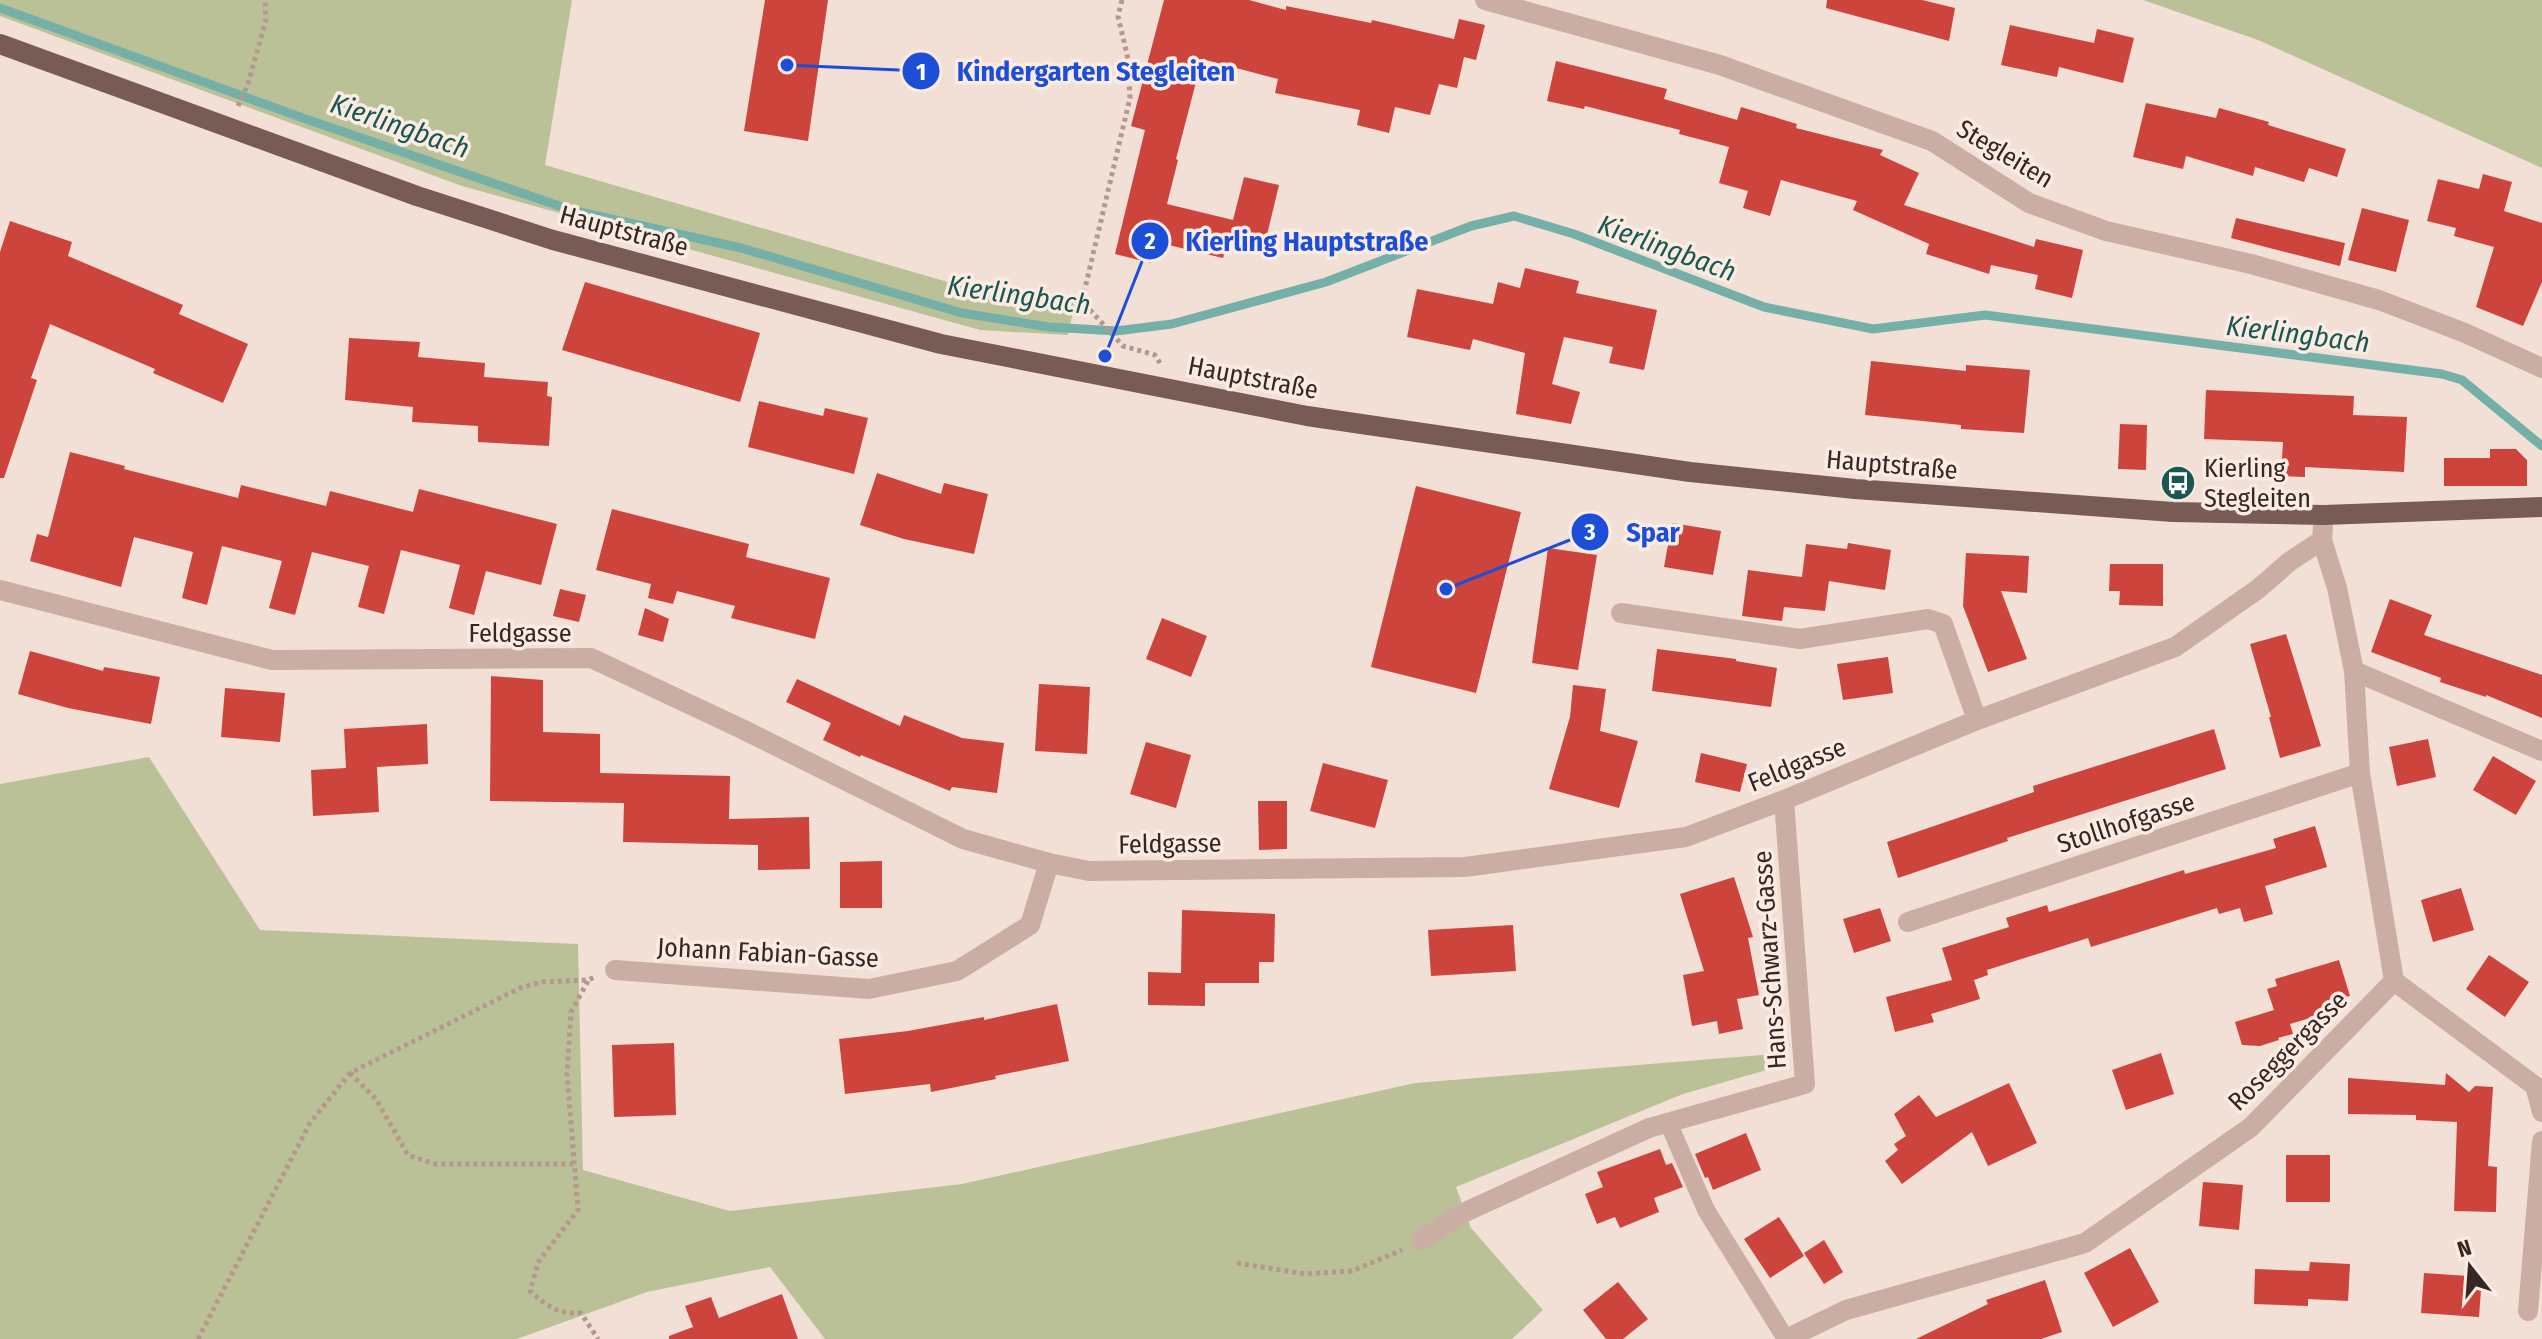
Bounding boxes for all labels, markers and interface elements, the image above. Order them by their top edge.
callout: Kindergarten Stegleiten [901,45,1251,97]
text: Kindergarten Stegleiten [957,55,1235,88]
text: 1 [916,58,926,86]
water label: Kierlingbach [326,87,474,165]
street label: Stegleiten [1951,113,2059,195]
street label: Hauptstraße [556,199,692,263]
water label: Kierlingbach [1593,208,1741,288]
callout: Kierling Hauptstraße [1130,215,1445,267]
text: Kierling Hauptstraße [1186,225,1428,258]
text: 2 [1143,227,1156,255]
water label: Kierlingbach [945,269,1093,321]
water label: Kierlingbach [2224,309,2372,359]
street label: Hauptstraße [1185,350,1321,406]
street label: Hauptstraße [1825,444,1959,486]
place label: Kierling Stegleiten [2204,453,2311,514]
bus stop icon: Kierling Stegleiten [2159,464,2197,502]
callout: Spar [1570,506,1696,558]
text: Spar [1626,516,1681,549]
text: 3 [1583,518,1596,546]
street label: Feldgasse [468,618,572,649]
street label: Feldgasse [1743,731,1851,799]
street label: Stollhofgasse [2053,786,2199,860]
street label: Feldgasse [1118,828,1222,860]
street label: Hans-Schwarz-Gasse [1747,850,1793,1070]
street label: Johann Fabian-Gasse [656,932,880,974]
street label: Roseggergasse [2222,985,2354,1117]
north arrow [2430,1227,2510,1307]
text: N [2454,1234,2475,1263]

